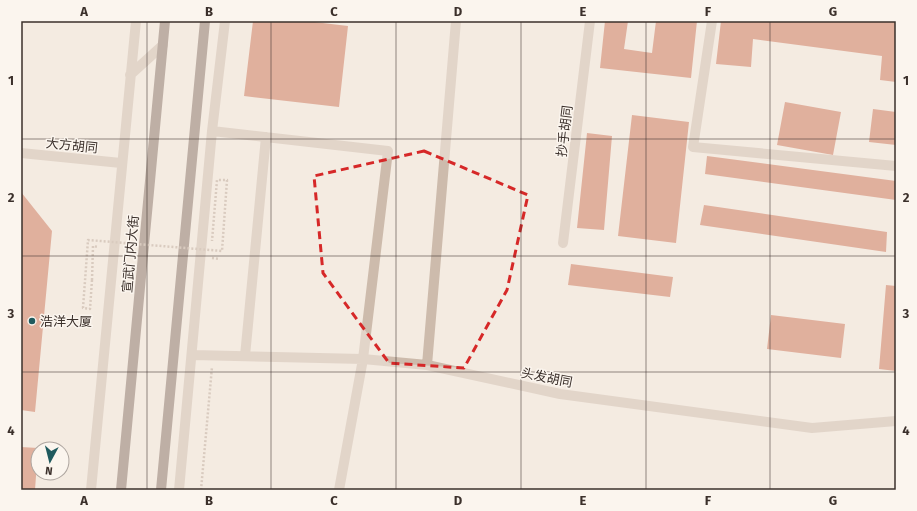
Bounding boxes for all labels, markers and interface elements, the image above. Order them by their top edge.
text: A [79,4,88,19]
text: B [205,4,213,19]
text: C [330,4,338,19]
text: D [454,4,463,19]
text: E [580,4,587,19]
text: F [705,4,712,19]
text: G [829,4,837,19]
text: 1 [8,73,14,88]
text: 1 [903,73,909,88]
street label: 抄手胡同 [554,104,575,158]
street label: 大方胡同 [45,135,99,156]
text: 2 [8,190,15,205]
text: 2 [903,190,910,205]
street label: 宣武门内大街 [120,215,141,294]
text: 3 [7,306,15,321]
text: 3 [902,306,910,321]
place label: 浩洋大厦 [40,314,92,329]
marker: 浩洋大厦 [27,316,37,326]
street label: 头发胡同 [520,365,574,390]
text: 4 [7,423,15,438]
text: 4 [902,423,910,438]
north arrow [30,441,70,481]
text: N [44,464,53,477]
text: A [79,493,88,508]
text: B [205,493,213,508]
text: C [330,493,338,508]
text: D [454,493,463,508]
text: E [580,493,587,508]
text: F [705,493,712,508]
text: G [829,493,837,508]

